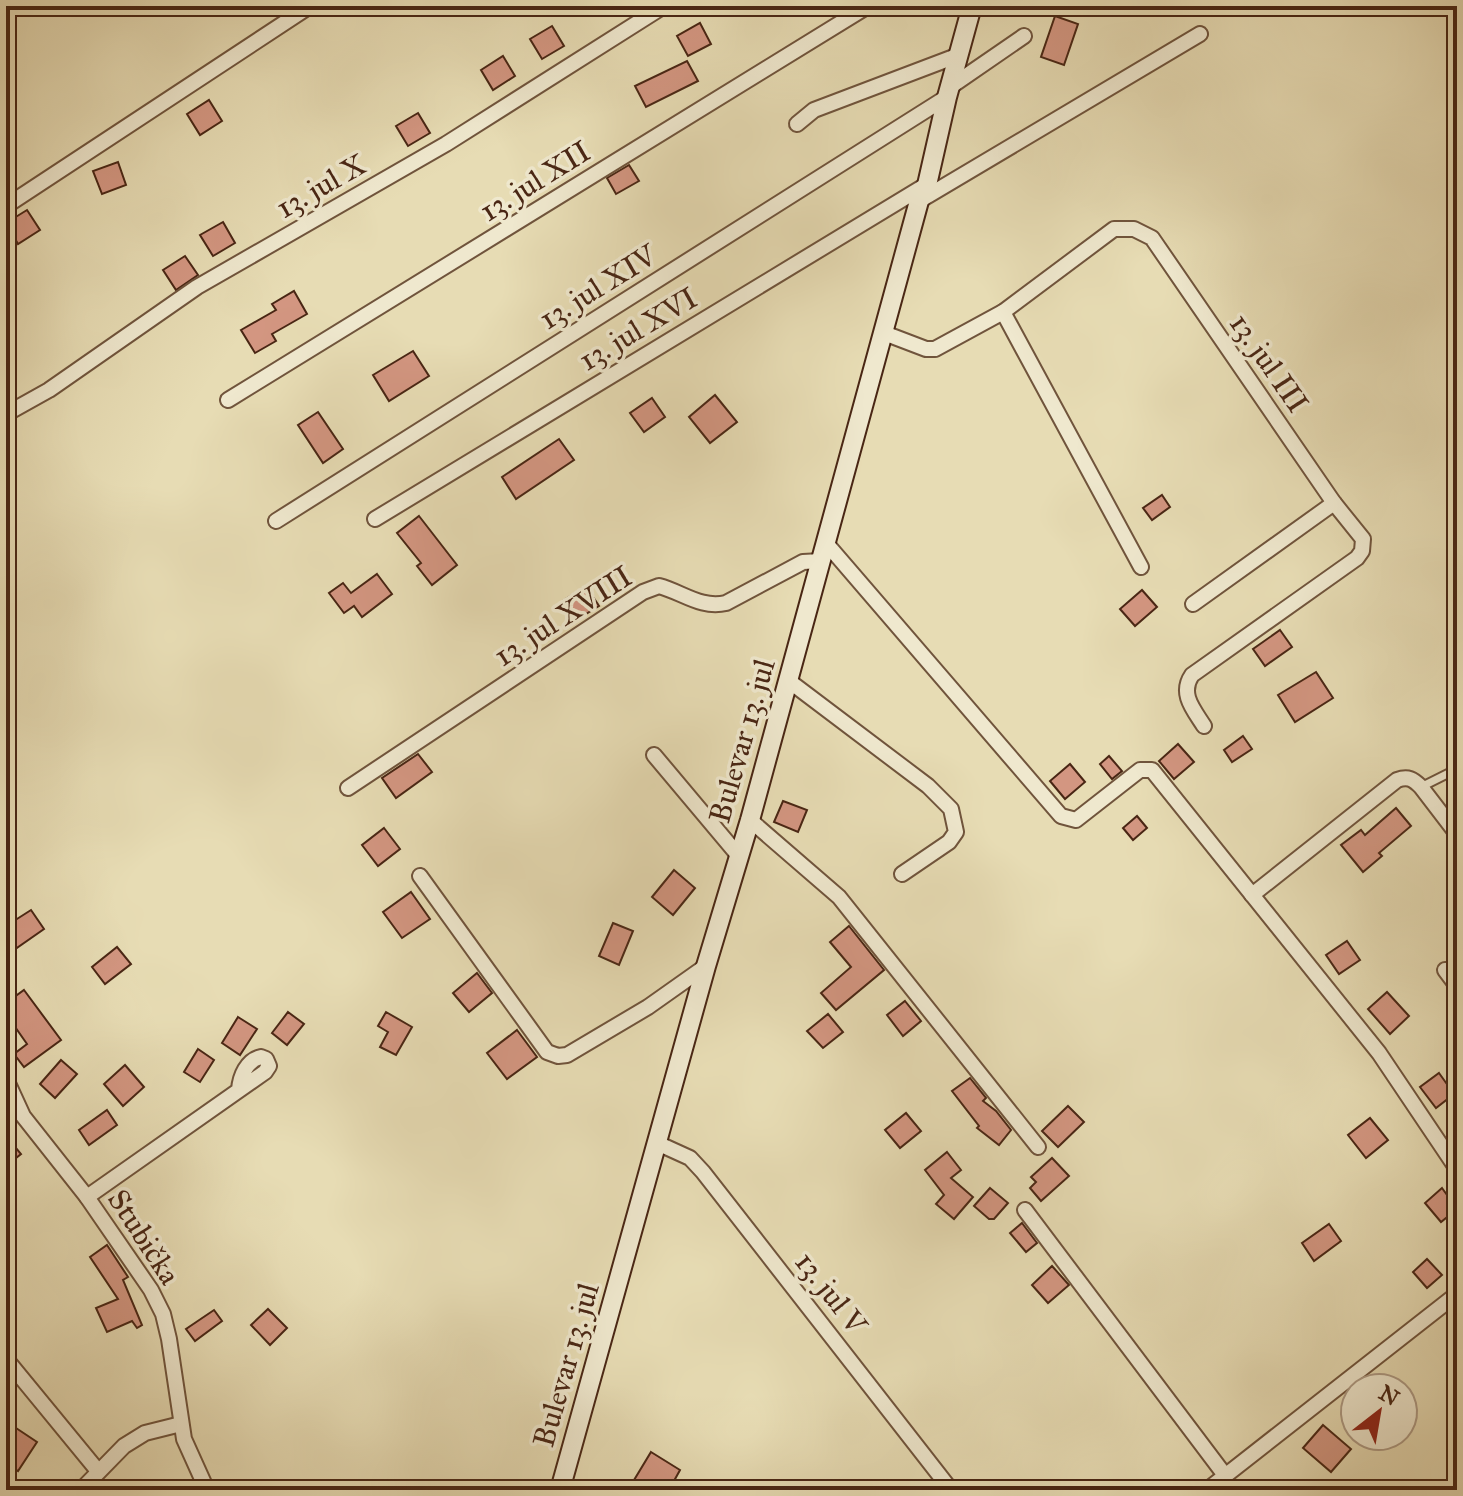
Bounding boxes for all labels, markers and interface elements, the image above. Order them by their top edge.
street label: 13. jul XII [473,133,597,229]
street label: 13. jul X [270,146,372,226]
street label: 13. jul XIV [533,236,664,337]
street label: 13. jul XVI [572,280,704,378]
street label: 13. jul III [1222,306,1316,420]
street label: 13. jul XVIII [487,558,639,674]
street label: Bulevar 13. jul [701,654,783,827]
street label: Stubička [100,1183,188,1291]
street label: 13. jul V [787,1244,875,1343]
street label: Bulevar 13. jul [525,1278,607,1451]
north arrow [1339,1372,1419,1452]
text: N [1374,1379,1404,1412]

